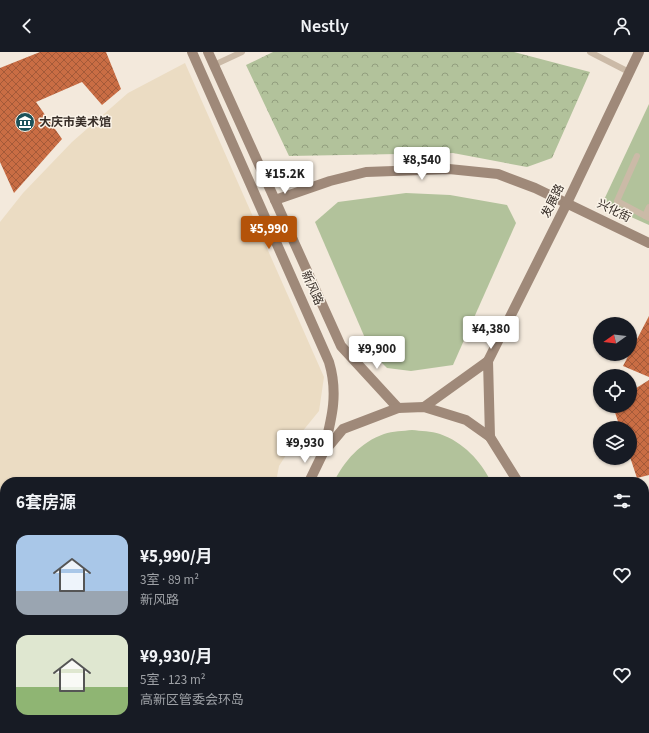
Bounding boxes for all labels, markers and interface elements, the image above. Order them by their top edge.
text: Nestly [300,14,349,39]
icon: back [16,15,38,37]
icon: person [611,15,633,37]
museum icon: 大庆市美术馆 [14,111,36,133]
place label: 大庆市美术馆 [39,114,111,131]
pin: ¥8,540 [389,147,455,181]
text: ¥8,540 [403,151,441,169]
pin: ¥15.2K [252,161,318,195]
text: ¥15.2K [265,165,305,183]
street label: 发展路 [537,181,569,221]
street label: 兴化街 [594,195,634,227]
pin: ¥5,990 [236,216,302,250]
text: ¥5,990 [250,220,288,238]
street label: 新风路 [297,268,327,308]
pin: ¥4,380 [458,316,524,350]
north arrow [593,317,637,361]
map controls [593,317,637,465]
text: ¥4,380 [472,320,510,338]
pin: ¥9,900 [344,336,410,370]
text: ¥9,900 [358,340,396,358]
button: locate [593,369,637,413]
button: layers [593,421,637,465]
pin: ¥9,930 [272,430,338,464]
text: ¥9,930 [286,434,324,452]
icon: filters [611,490,633,512]
text: 6套房源 [16,491,76,515]
text: ¥5,990/月 [140,545,213,569]
icon: home [48,551,96,599]
icon: heart [611,564,633,586]
text: 3室 · 89 m² [140,571,199,589]
text: 新风路 [140,591,179,609]
text: ¥9,930/月 [140,645,213,669]
icon: home [48,651,96,699]
icon: heart [611,664,633,686]
text: 5室 · 123 m² [140,671,205,689]
text: 高新区管委会环岛 [140,691,244,709]

